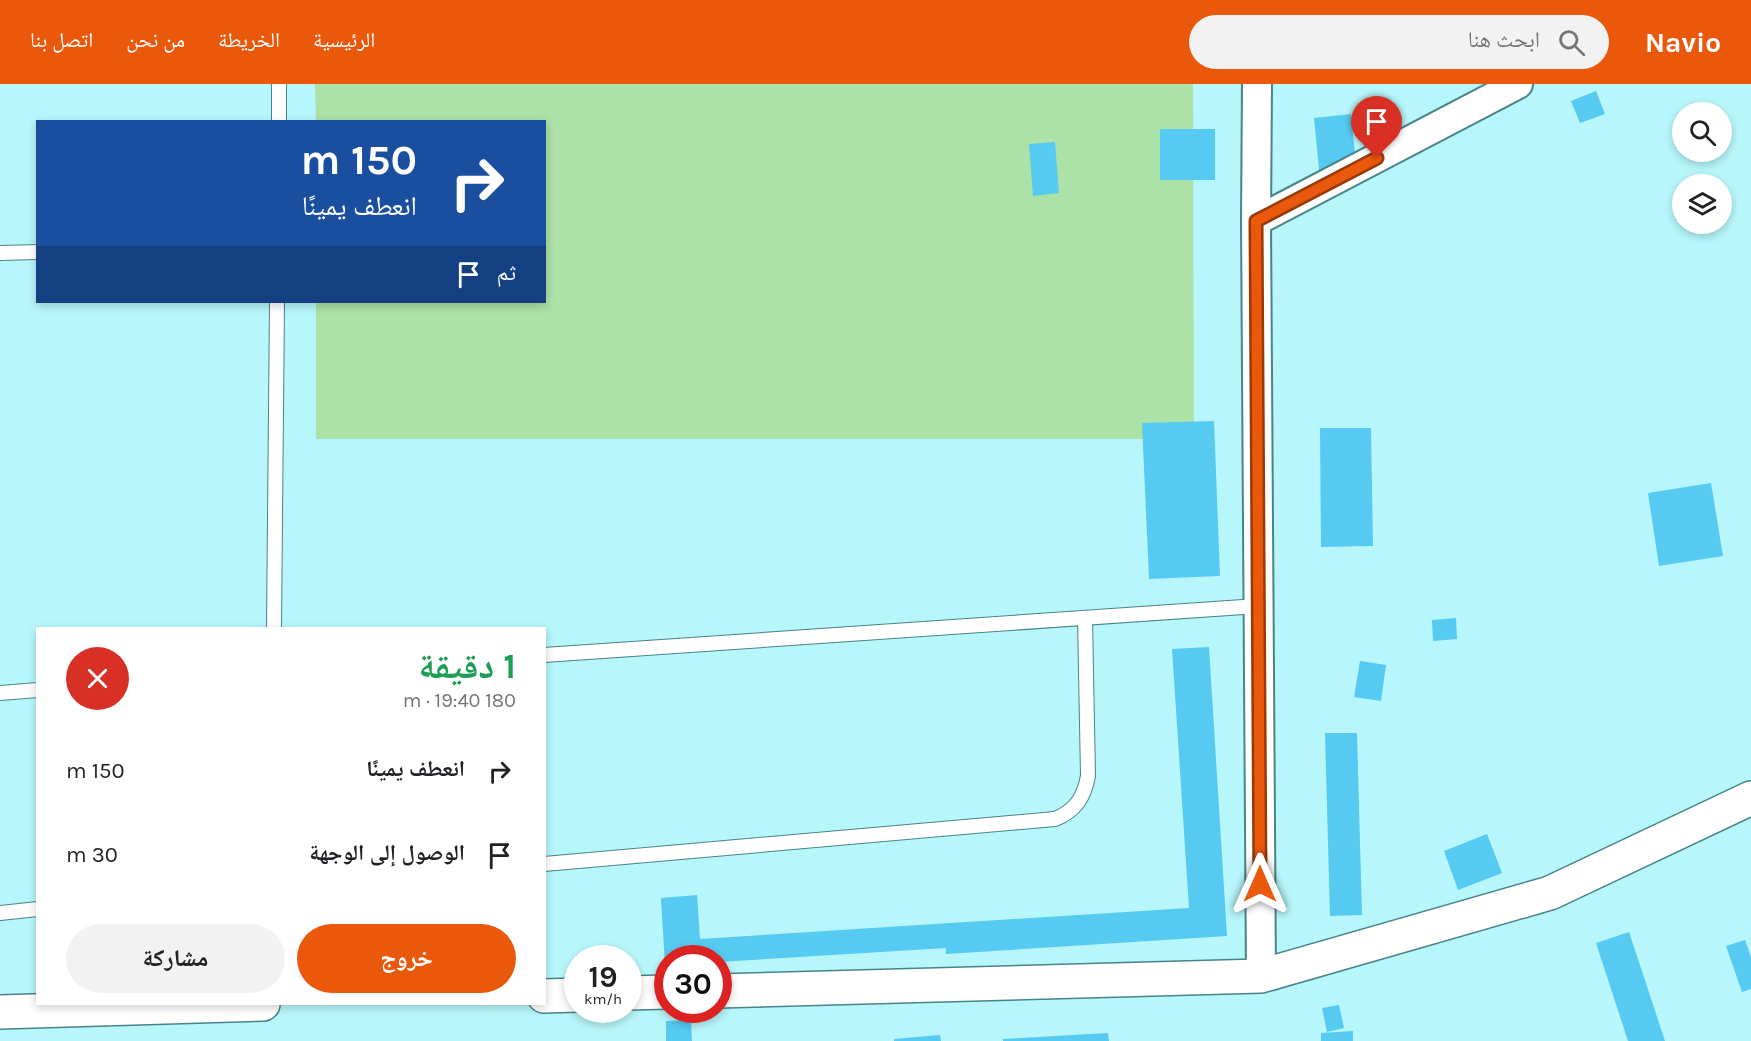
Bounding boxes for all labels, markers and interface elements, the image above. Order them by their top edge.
search box [1189,15,1609,69]
icon: search [1555,26,1588,59]
text: Navio [1645,26,1721,59]
text: ابحث هنا [1468,27,1540,53]
text: اتصل بنا [30,28,93,52]
text: من نحن [126,28,185,52]
text: الخريطة [218,28,280,52]
text: الرئيسية [313,28,375,52]
pin [1351,96,1402,158]
map controls [1672,102,1732,234]
button: search [1672,102,1732,162]
icon: arrive [1360,105,1393,138]
text: 150 m [301,135,417,185]
icon: right [438,144,516,222]
button: layers [1672,174,1732,234]
text: انعطف يمينًا [302,190,417,222]
icon: arrive [452,258,485,291]
text: ثم [497,260,516,286]
text: 1 دقيقة [418,645,516,687]
button: close [66,647,129,710]
text: 180 m · 19:40 [403,689,516,712]
icon: right [483,755,516,788]
text: انعطف يمينًا [366,756,465,782]
text: 150 m [66,758,125,784]
icon: arrive [483,839,516,872]
text: الوصول إلى الوجهة [309,840,465,866]
text: 30 m [66,842,118,868]
position arrow [1228,852,1292,916]
button: مشاركة [66,924,285,993]
button: خروج [297,924,516,993]
speed limit sign: 30 [654,945,732,1023]
text: 19 [588,959,617,995]
text: km/h [584,990,622,1008]

